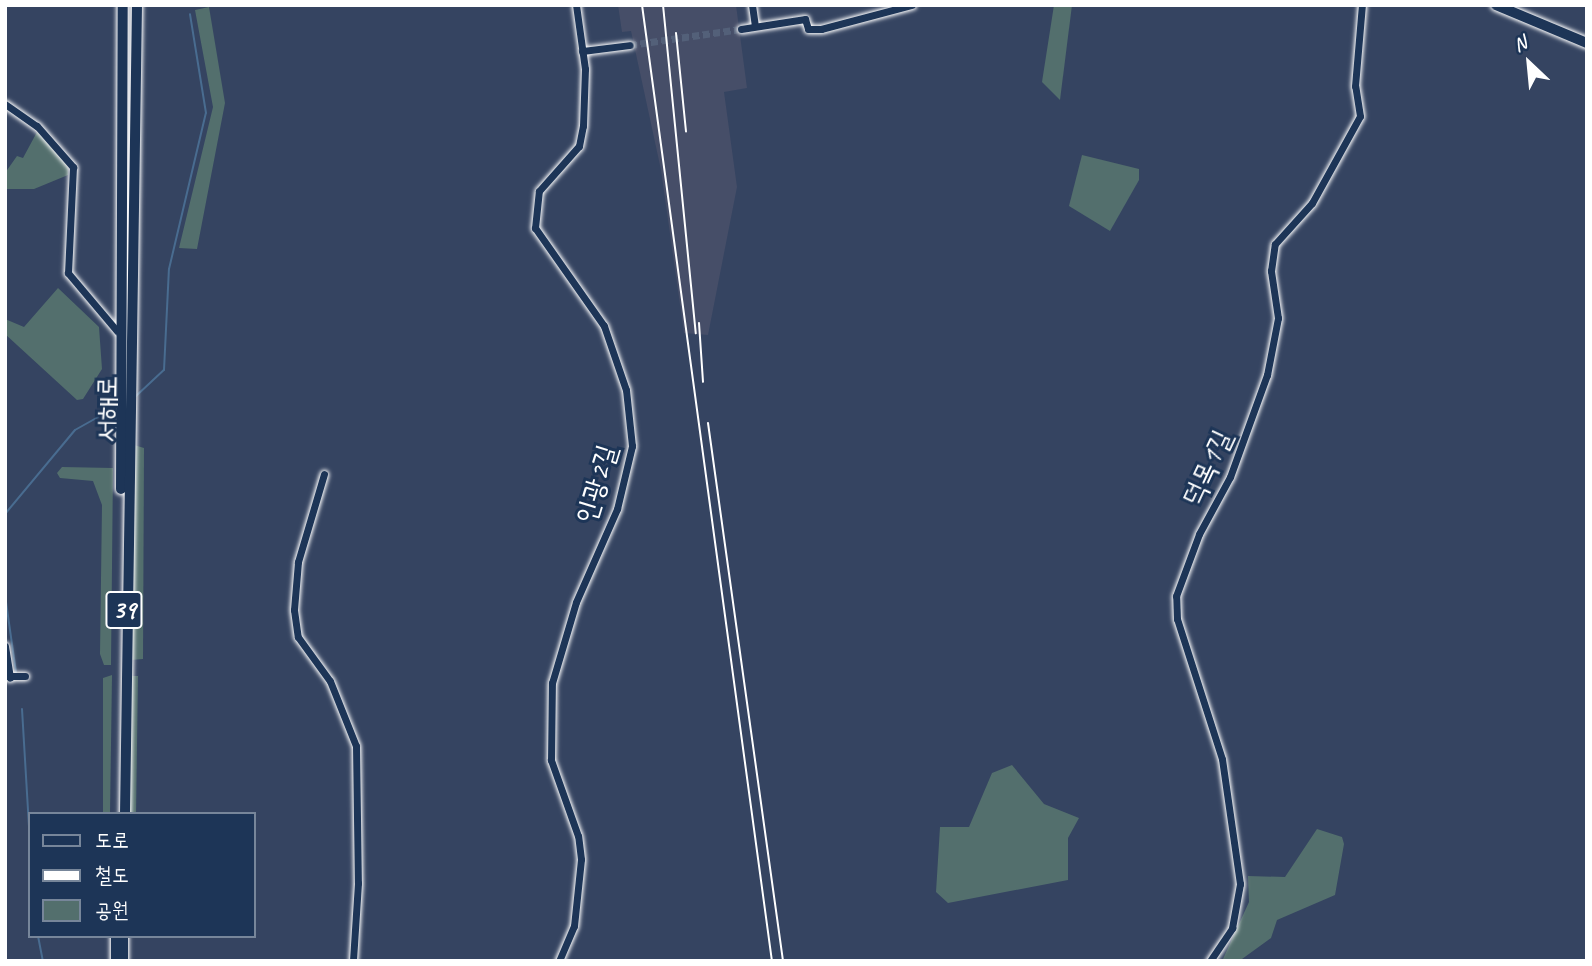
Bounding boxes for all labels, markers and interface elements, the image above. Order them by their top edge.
north arrow [1494,28,1564,98]
text: N [1509,31,1530,57]
street label: 서해로 [90,375,124,443]
street label: 덕목1길 [1175,425,1239,511]
street label: 인광2길 [568,441,624,527]
road number: 39 [105,588,143,632]
legend [28,812,256,938]
text: 도로 [95,827,129,853]
text: 철도 [95,862,129,888]
text: 공원 [95,897,129,923]

